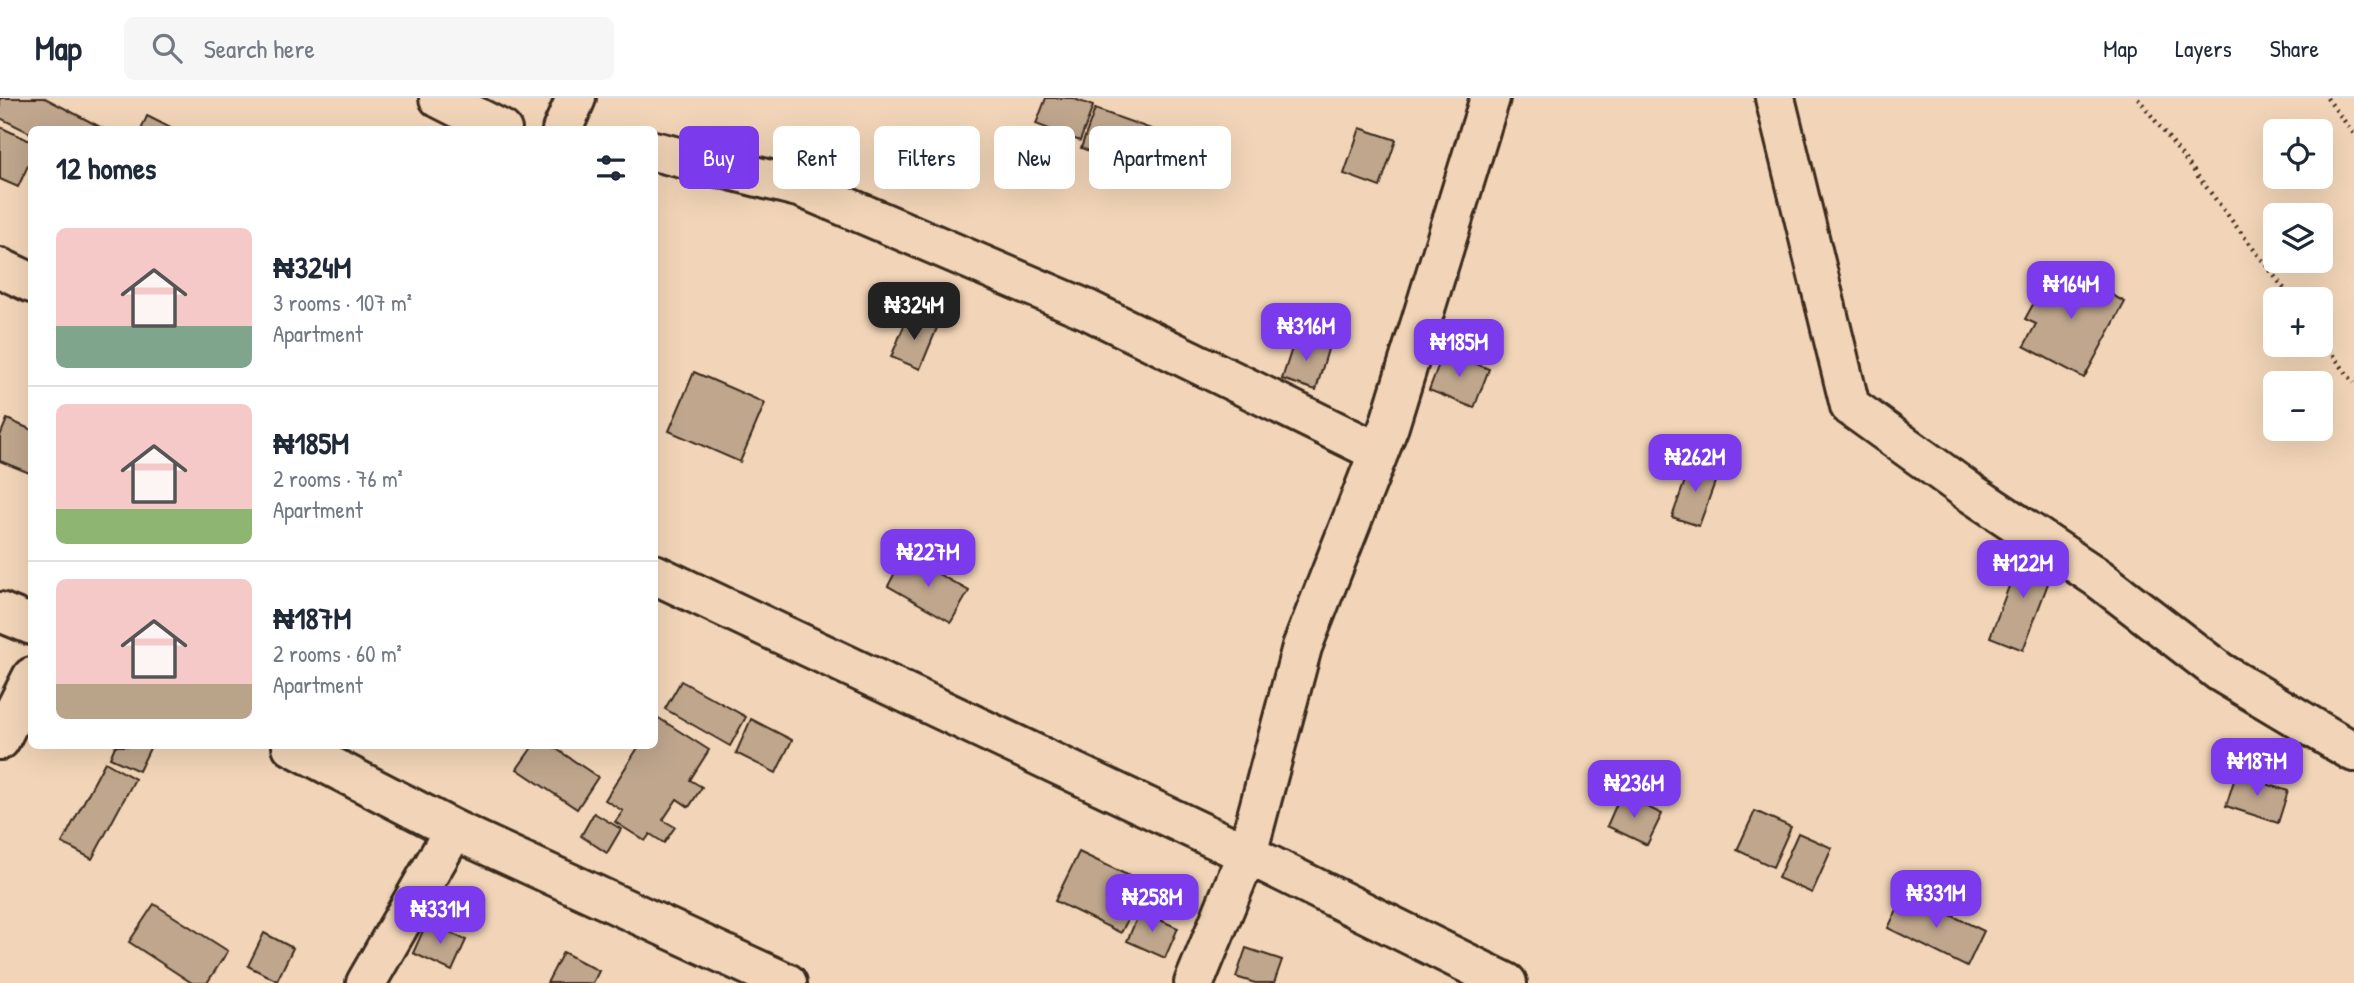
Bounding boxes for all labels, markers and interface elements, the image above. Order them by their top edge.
search box [124,17,614,80]
text: Map [35,26,82,70]
icon: search [148,29,186,67]
text: Search here [204,31,315,66]
text: Map [2103,32,2137,64]
text: Layers [2175,32,2232,64]
text: Share [2270,32,2319,64]
map controls [2263,119,2333,441]
button: locate [2263,119,2333,189]
chip: Buy [679,126,759,189]
chip: Rent [773,126,860,189]
chip: Filters [874,126,980,189]
chip: New [994,126,1075,189]
chip: Apartment [1089,126,1231,189]
text: 12 homes [56,148,156,188]
icon: filters [592,149,630,187]
button: layers [2263,203,2333,273]
text: ₦324M [273,247,351,287]
icon: home [112,256,196,340]
pin: ₦164M [2022,262,2120,321]
text: ₦164M [2043,268,2099,299]
pin: ₦324M [865,282,963,342]
text: 3 rooms · 107 m² [273,287,412,318]
button: + [2263,287,2333,357]
text: ₦324M [884,289,944,320]
pin: ₦316M [1257,303,1355,363]
text: ₦316M [1277,310,1335,341]
text: Apartment [273,318,363,349]
pin: ₦185M [1410,320,1508,379]
text: ₦185M [1430,326,1488,357]
button: − [2263,371,2333,441]
text: ₦185M [273,423,349,463]
icon: home [112,432,196,516]
pin: ₦262M [1646,434,1744,494]
text: ₦262M [1665,441,1726,472]
text: 2 rooms · 76 m² [273,463,403,494]
text: Apartment [273,494,363,525]
pin: ₦227M [879,530,977,589]
text: ₦227M [896,536,960,567]
pin: ₦122M [1974,540,2072,600]
text: ₦122M [1993,547,2053,578]
text: ₦187M [273,598,351,638]
icon: home [112,607,196,691]
text: 2 rooms · 60 m² [273,638,402,669]
text: Apartment [273,669,363,700]
pin: ₦187M [2208,738,2306,798]
text: ₦187M [2227,745,2287,776]
pin: ₦236M [1585,760,1683,820]
text: ₦236M [1604,767,1664,798]
pin: ₦331M [1887,870,1985,930]
pin: ₦258M [1103,874,1201,934]
text: ₦331M [1906,877,1966,908]
text: ₦258M [1122,881,1182,912]
pin: ₦331M [391,886,489,946]
text: ₦331M [410,893,470,924]

